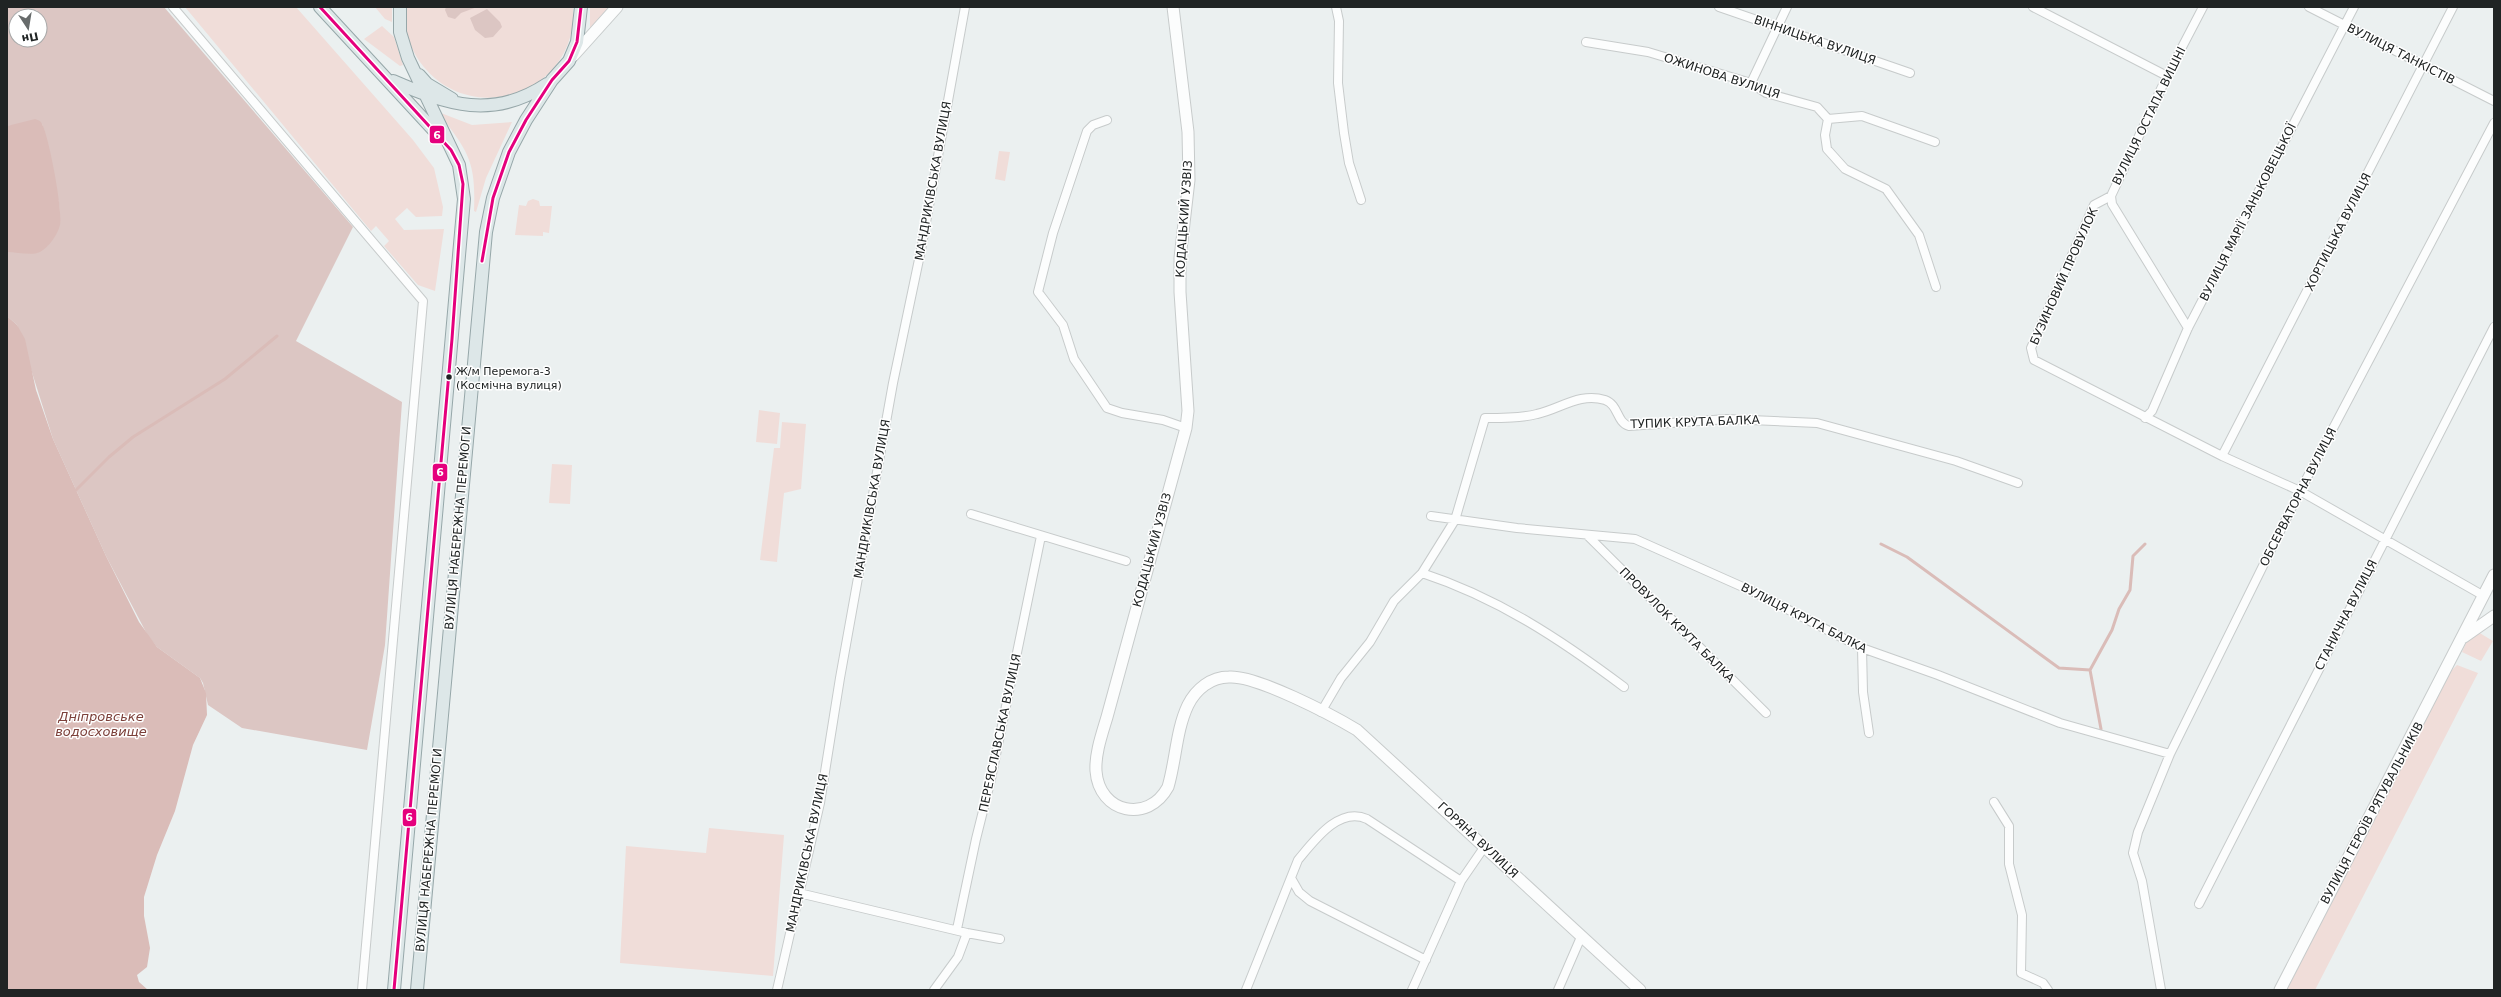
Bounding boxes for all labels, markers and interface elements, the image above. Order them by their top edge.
north arrow [8,8,48,48]
street label: ВІННИЦЬКА ВУЛИЦЯ [1752,13,1878,67]
street label: ВУЛИЦЯ ТАНКІСТІВ [2345,21,2457,87]
text: Пн [20,29,40,45]
street label: ВУЛИЦЯ ОСТАПА ВИШНІ [2109,45,2189,187]
street label: ОЖИНОВА ВУЛИЦЯ [1662,51,1782,101]
street label: МАНДРИКІВСЬКА ВУЛИЦЯ [912,100,954,262]
street label: ВУЛИЦЯ МАРІЇ ЗАНЬКОВЕЦЬКОЇ [2196,120,2299,303]
line badge: 6 [429,125,445,144]
text: 6 [433,129,441,142]
street label: КОДАЦЬКИЙ УЗВІЗ [1172,160,1195,278]
street label: ХОРТИЦЬКА ВУЛИЦЯ [2302,171,2374,293]
street label: БУЗИНОВИЙ ПРОВУЛОК [2026,204,2101,347]
place label: Ж/м Перемога-3 (Космічна вулиця) [456,365,562,392]
marker: Ж/м Перемога-3 (Космічна вулиця) [444,372,454,382]
street label: ТУПИК КРУТА БАЛКА [1629,413,1761,431]
street label: МАНДРИКІВСЬКА ВУЛИЦЯ [851,418,893,580]
street label: ОБСЕРВАТОРНА ВУЛИЦЯ [2257,425,2339,569]
street label: ВУЛИЦЯ НАБЕРЕЖНА ПЕРЕМОГИ [442,426,474,630]
line badge: 6 [432,463,448,482]
text: 6 [436,466,444,479]
street label: КОДАЦЬКИЙ УЗВІЗ [1129,491,1174,609]
street label: СТАНИЧНА ВУЛИЦЯ [2312,557,2380,673]
street label: ПРОВУЛОК КРУТА БАЛКА [1617,565,1738,686]
street label: ВУЛИЦЯ КРУТА БАЛКА [1739,580,1870,656]
street label: ПЕРЕЯСЛАВСЬКА ВУЛИЦЯ [976,652,1024,814]
water label: Дніпровське водосховище [55,709,147,739]
street label: ВУЛИЦЯ ГЕРОЇВ РЯТУВАЛЬНИКІВ [2317,719,2426,907]
street label: ВУЛИЦЯ НАБЕРЕЖНА ПЕРЕМОГИ [413,748,445,952]
street label: МАНДРИКІВСЬКА ВУЛИЦЯ [783,772,831,934]
street label: ГОРЯНА ВУЛИЦЯ [1435,799,1521,881]
line badge: 6 [402,808,417,827]
text: 6 [405,811,413,824]

